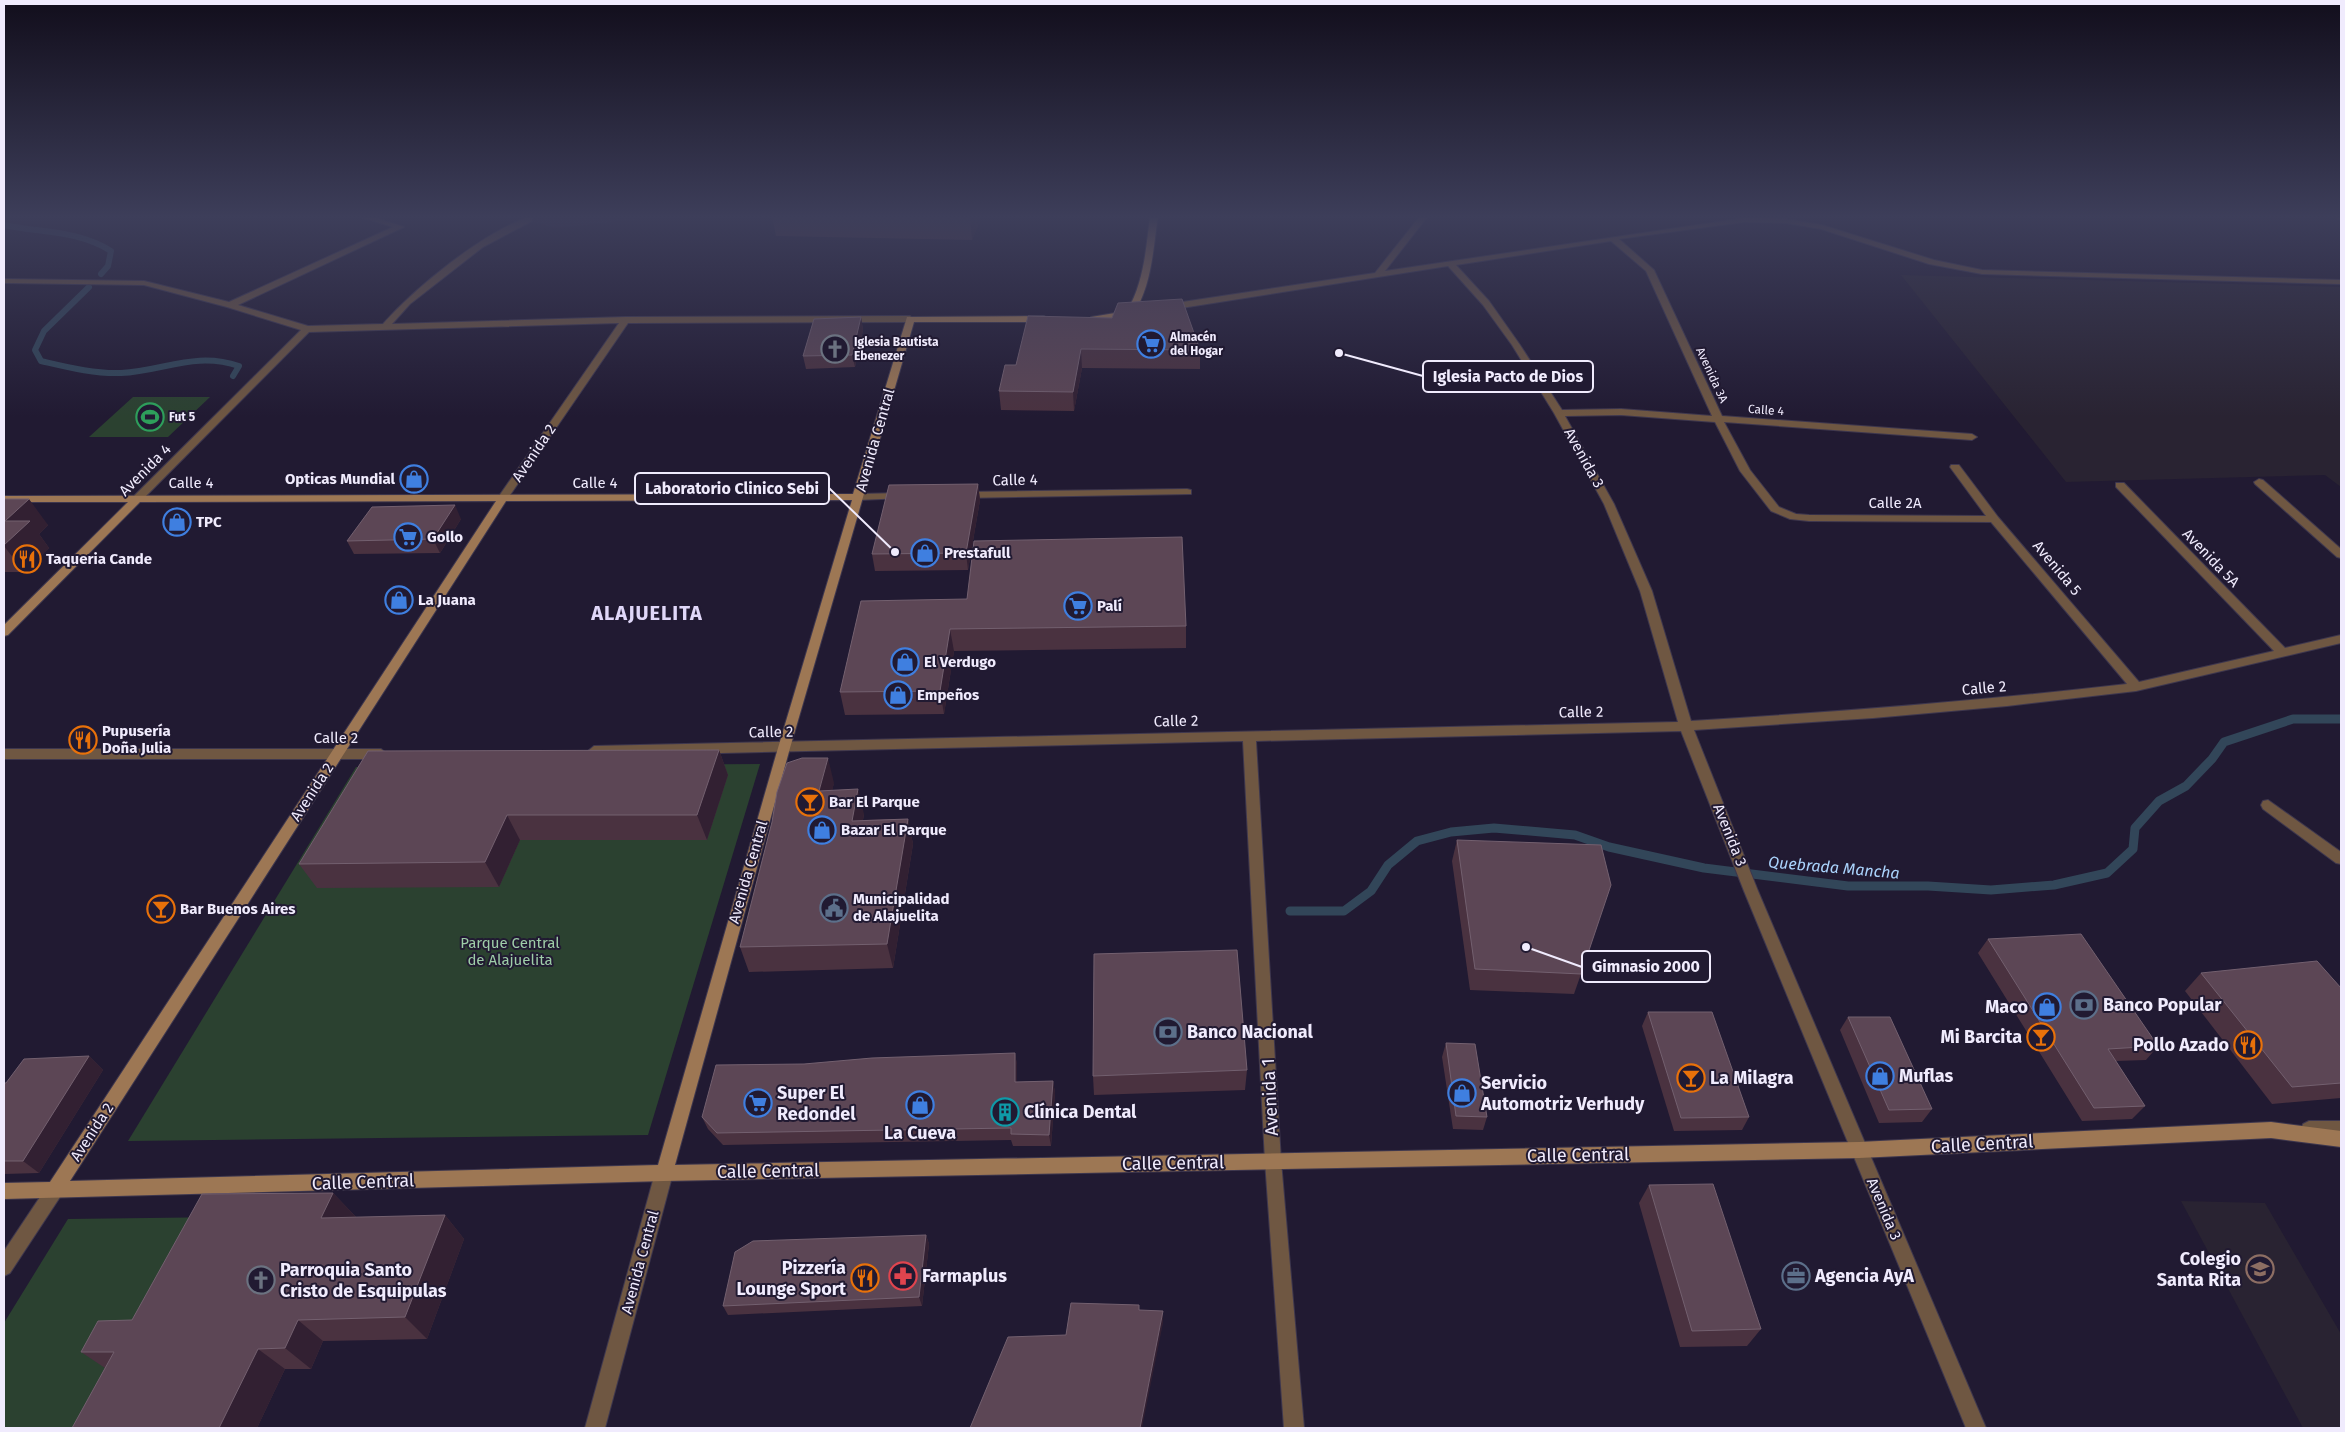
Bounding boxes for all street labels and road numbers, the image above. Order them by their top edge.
street label: Avenida 3A [1693,345,1731,405]
street label: Avenida Central [852,386,898,494]
street label: Calle 4 [1748,402,1785,418]
street label: Avenida 2 [508,421,560,485]
street label: Avenida 3 [1560,425,1608,491]
street label: Avenida 4 [115,440,175,500]
street label: Calle 4 [992,471,1038,489]
street label: Calle 4 [168,474,214,492]
street label: Calle 4 [572,474,618,492]
street label: Calle 2A [1868,494,1922,512]
street label: Avenida 5A [2179,525,2244,591]
street label: Avenida 5 [2029,537,2085,599]
street label: Calle 2 [1961,677,2007,699]
street label: Calle 2 [1559,703,1603,721]
street label: Calle 2 [1154,712,1198,730]
street label: Calle 2 [749,723,793,741]
street label: Calle 2 [314,729,358,747]
street label: Avenida 2 [287,760,337,824]
street label: Avenida 3 [1709,801,1751,869]
street label: Avenida Central [725,818,771,926]
street label: Avenida 1 [1257,1058,1283,1136]
street label: Avenida 2 [67,1100,117,1164]
street label: Calle Central [1930,1130,2034,1158]
street label: Calle Central [1527,1143,1629,1167]
street label: Calle Central [1122,1151,1224,1175]
street label: Calle Central [717,1159,819,1183]
street label: Calle Central [311,1169,415,1195]
street label: Avenida 3 [1863,1175,1905,1243]
street label: Avenida Central [618,1208,663,1316]

